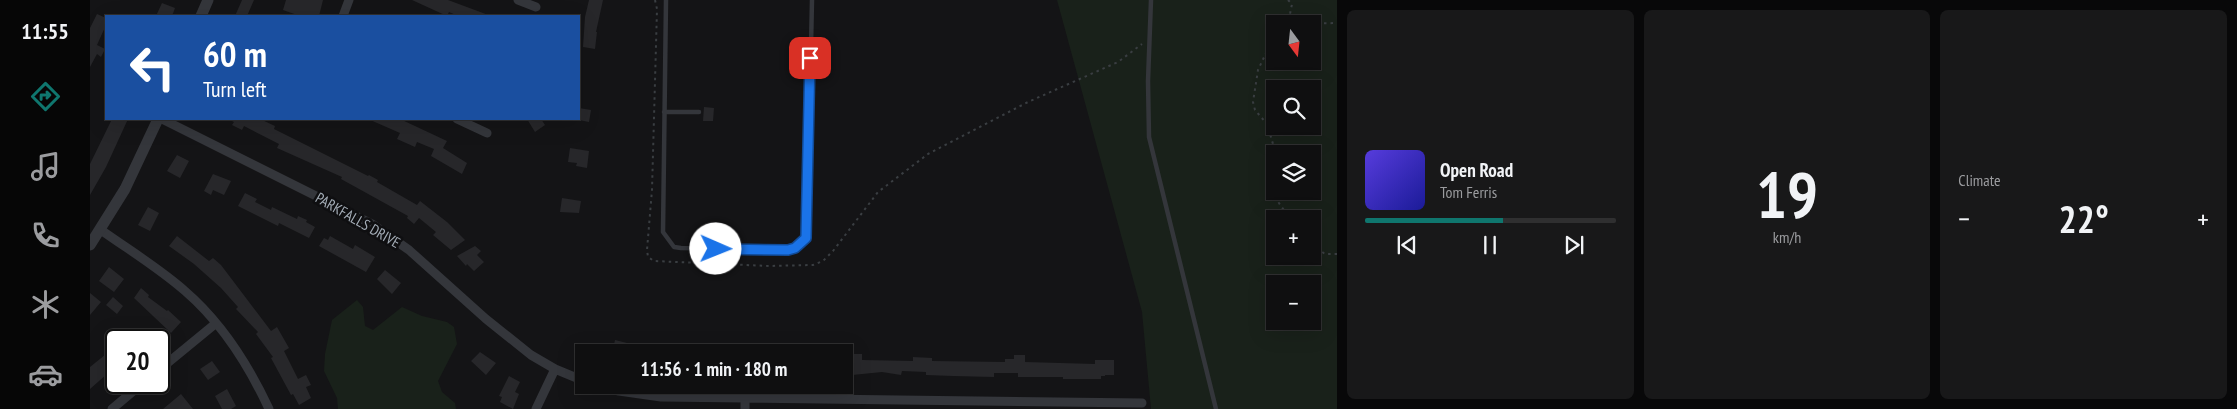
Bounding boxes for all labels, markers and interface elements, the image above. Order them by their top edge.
north arrow [1266,15,1321,70]
map controls [1266,15,1321,330]
text: 11:55 [21,17,69,45]
text: 60 m [203,31,267,77]
icon: left [120,35,185,100]
pin [789,37,831,79]
icon: arrive [796,44,824,72]
text: Turn left [203,75,267,103]
icon: directions [28,79,63,114]
button: search [1266,80,1321,135]
button: layers [1266,145,1321,200]
icon: music [28,149,63,184]
text: 19 [1756,152,1818,236]
text: Open Road [1440,158,1513,182]
text: Climate [1958,170,2001,190]
text: Tom Ferris [1440,182,1497,202]
street label: PARKFALLS DRIVE [312,188,404,252]
text: 22° [2059,194,2109,243]
text: − [1958,200,1970,237]
text: + [2197,200,2209,237]
button: + [1266,210,1321,265]
icon: phone [28,218,63,253]
position arrow [689,222,741,274]
text: km/h [1773,227,1801,247]
icon: previous [1393,231,1421,259]
icon: pause [1476,231,1504,259]
icon: next [1560,231,1588,259]
button: − [1266,275,1321,330]
icon: climate [28,287,63,322]
speed limit sign: 20 [105,329,170,394]
icon: car [28,357,63,392]
text: 11:56 · 1 min · 180 m [641,357,787,381]

